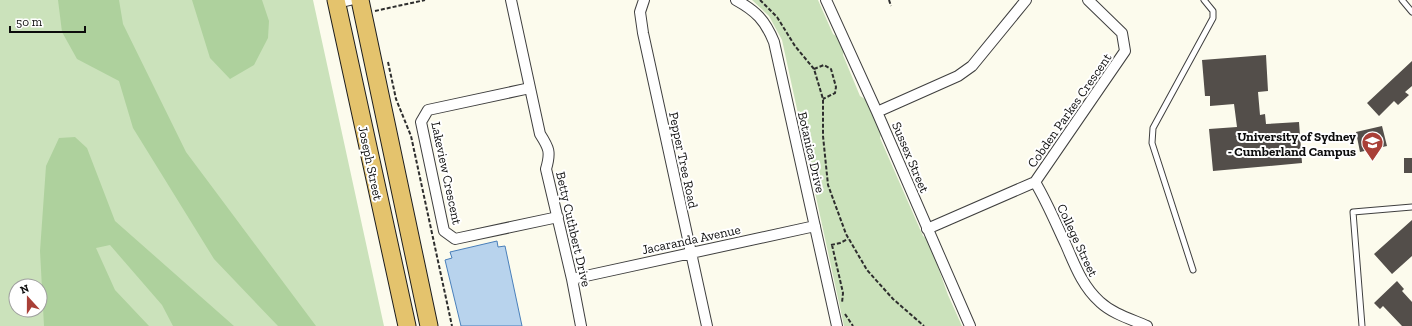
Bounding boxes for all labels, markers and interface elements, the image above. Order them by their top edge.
scale bar [10,8,85,34]
text: 50 m [16,15,43,29]
street label: Cobden Parkes Crescent [1024,50,1115,170]
street label: Botanica Drive [795,110,828,194]
street label: Pepper Tree Road [666,111,701,210]
street label: Lakeview Crescent [428,120,465,226]
street label: Sussex Street [889,120,932,195]
street label: Joseph Street [355,125,386,202]
place label: University of Sydney - Cumberland Campus [1228,129,1356,159]
school or university icon: University of Sydney - Cumberland Campus [1359,130,1385,163]
street label: Betty Cuthbert Drive [553,170,594,288]
street label: College Street [1054,201,1101,279]
street label: Jacaranda Avenue [640,222,742,257]
north arrow [8,278,48,318]
text: N [18,281,31,297]

